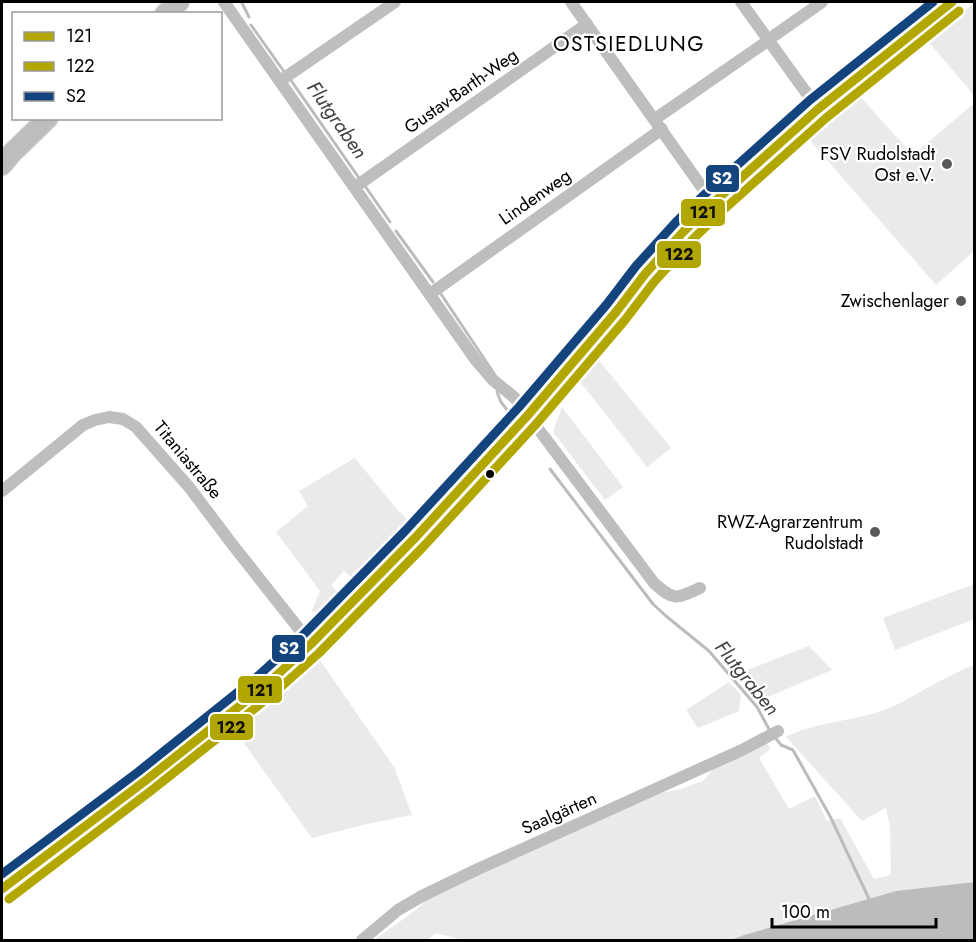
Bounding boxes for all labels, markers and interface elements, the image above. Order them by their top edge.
legend [12,12,222,120]
text: 121 [66,23,92,49]
district label: OSTSIEDLUNG [553,29,705,59]
street label: Gustav-Barth-Weg [399,42,523,140]
text: 122 [66,53,95,79]
water label: Flutgraben [300,75,374,165]
text: S2 [66,83,86,109]
place label: FSV Rudolstadt Ost e.V. [820,141,936,188]
marker: FSV Rudolstadt Ost e.V. [940,157,954,171]
street label: Lindenweg [494,163,576,231]
line badge: S2 [705,164,740,193]
text: S2 [712,167,732,190]
line badge: 121 [680,198,726,227]
text: 121 [690,201,716,224]
line badge: 122 [656,240,702,269]
text: 122 [664,243,694,266]
place label: Zwischenlager [841,288,950,314]
marker: Zwischenlager [954,294,968,308]
street label: Titaniastraße [148,415,228,505]
unlabelled marker [484,468,496,480]
place label: RWZ-Agrarzentrum Rudolstadt [717,509,864,556]
marker: RWZ-Agrarzentrum Rudolstadt [868,525,882,539]
line badge: S2 [271,634,306,663]
water label: Flutgraben [708,634,786,722]
text: S2 [279,637,299,660]
line badge: 121 [237,675,283,704]
text: 121 [247,679,273,702]
line badge: 122 [209,713,254,741]
text: 122 [216,716,246,739]
street label: Saalgärten [517,785,601,841]
scale bar [772,891,936,929]
text: 100 m [781,899,830,925]

